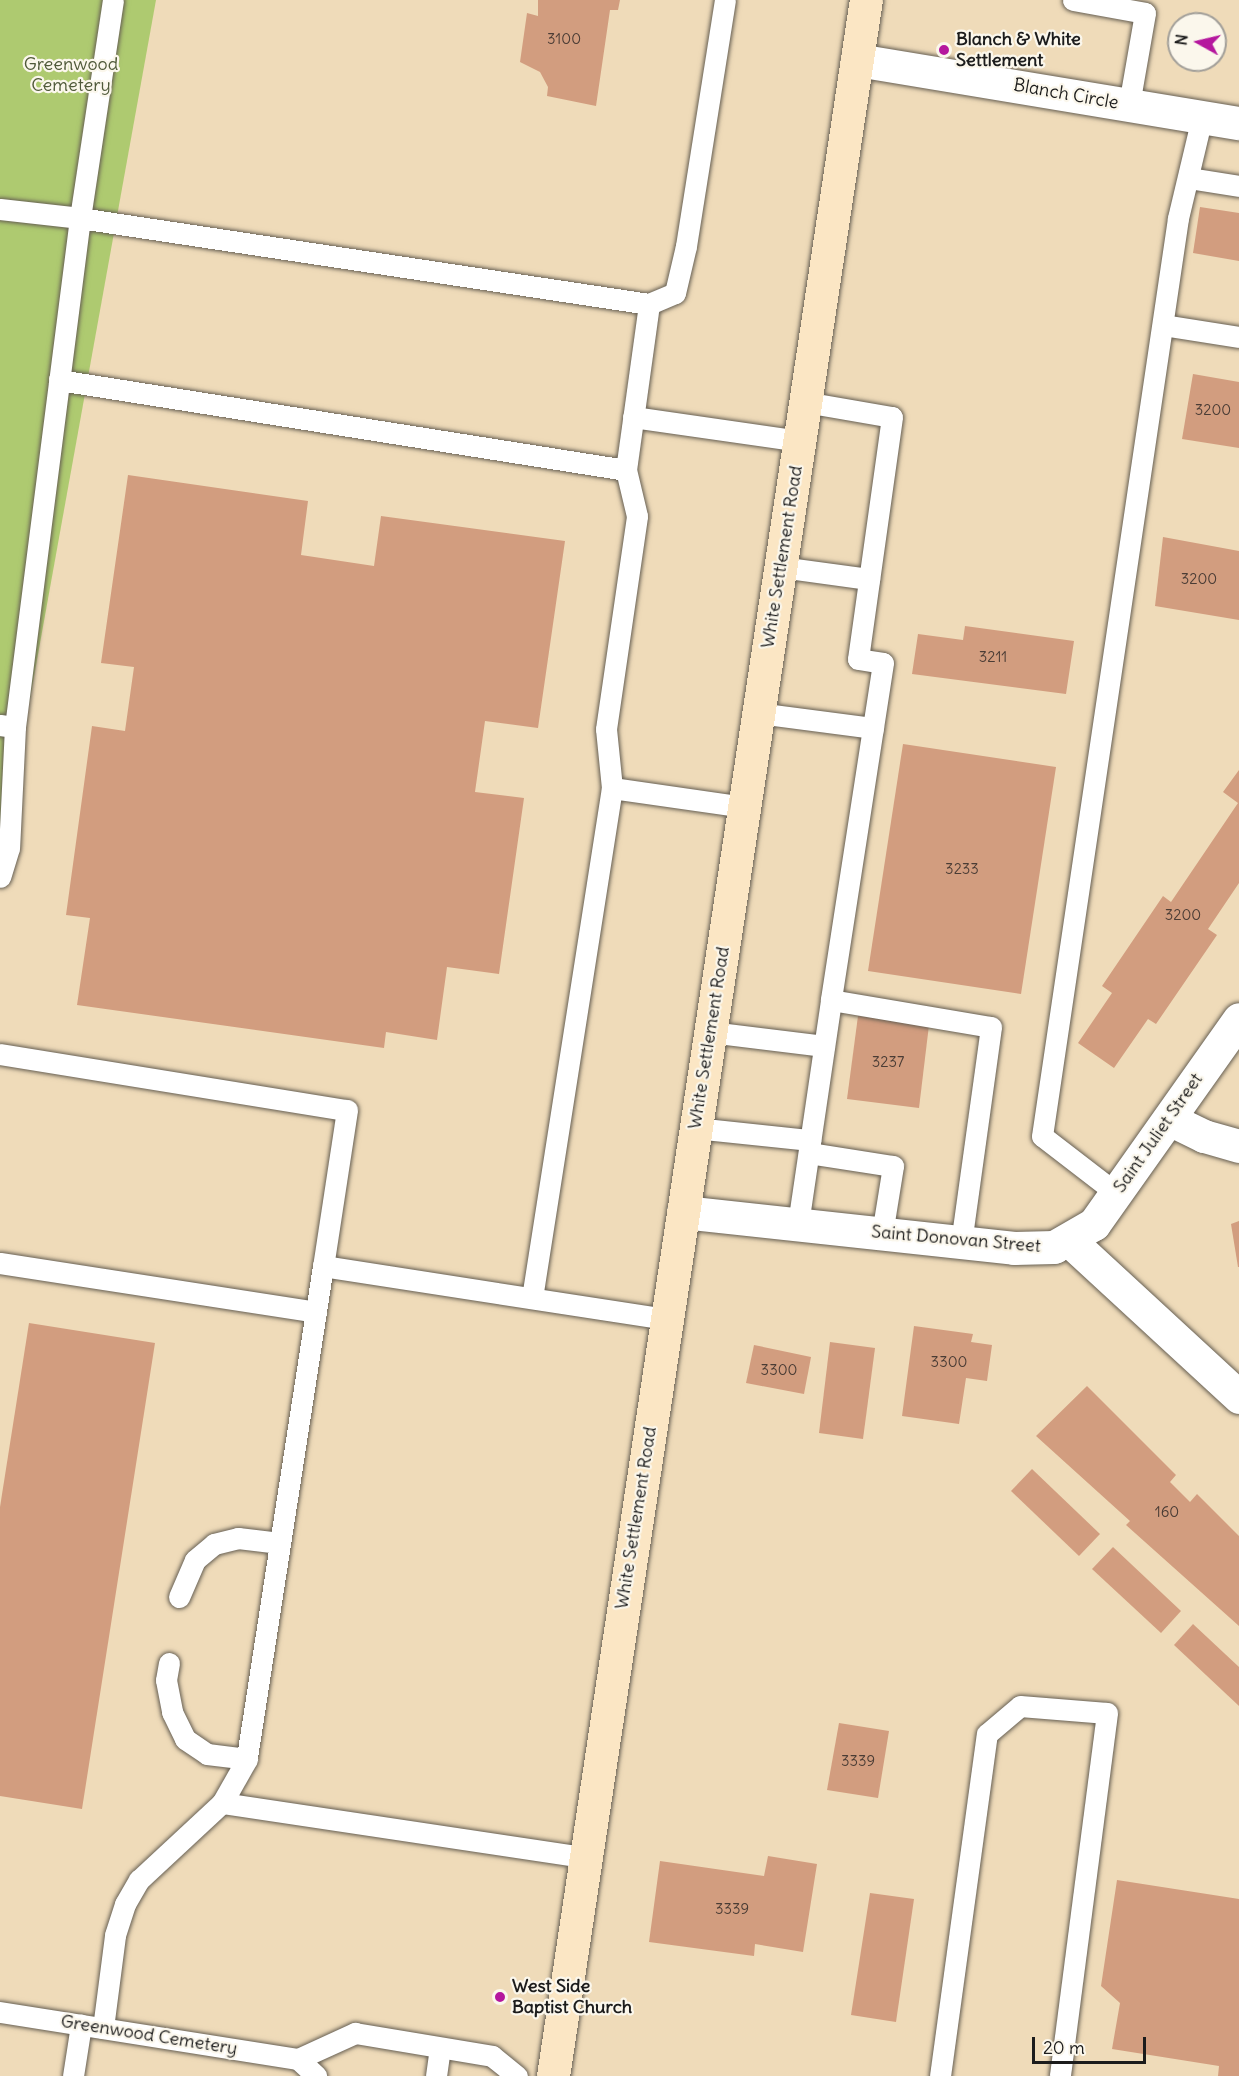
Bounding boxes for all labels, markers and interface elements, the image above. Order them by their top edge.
north arrow [1167,12,1227,72]
place label: Blanch & White Settlement [956,29,1081,72]
house number: 3100 [547,30,581,48]
text: N [1170,33,1192,47]
marker: Blanch & White Settlement [937,43,951,57]
park label: Greenwood Cemetery [24,54,118,97]
street label: Blanch Circle [1012,74,1120,114]
house number: 3200 [1195,401,1231,419]
street label: White Settlement Road [757,464,807,650]
house number: 3200 [1181,570,1217,588]
house number: 3211 [979,648,1007,666]
house number: 3233 [945,860,979,878]
house number: 3200 [1165,906,1201,924]
street label: White Settlement Road [684,945,734,1131]
house number: 3237 [872,1053,904,1071]
street label: Saint Juliet Street [1109,1069,1207,1197]
street label: Saint Donovan Street [870,1221,1042,1257]
house number: 3300 [931,1353,967,1371]
house number: 3300 [761,1361,797,1379]
street label: White Settlement Road [611,1425,661,1611]
house number: 160 [1155,1503,1179,1521]
house number: 3339 [841,1752,875,1770]
house number: 3339 [715,1900,749,1918]
place label: West Side Baptist Church [512,1976,632,2018]
marker: West Side Baptist Church [493,1990,507,2004]
street label: Greenwood Cemetery [59,2010,239,2060]
scale bar [1035,2025,1149,2063]
text: 20 m [1043,2036,1085,2059]

